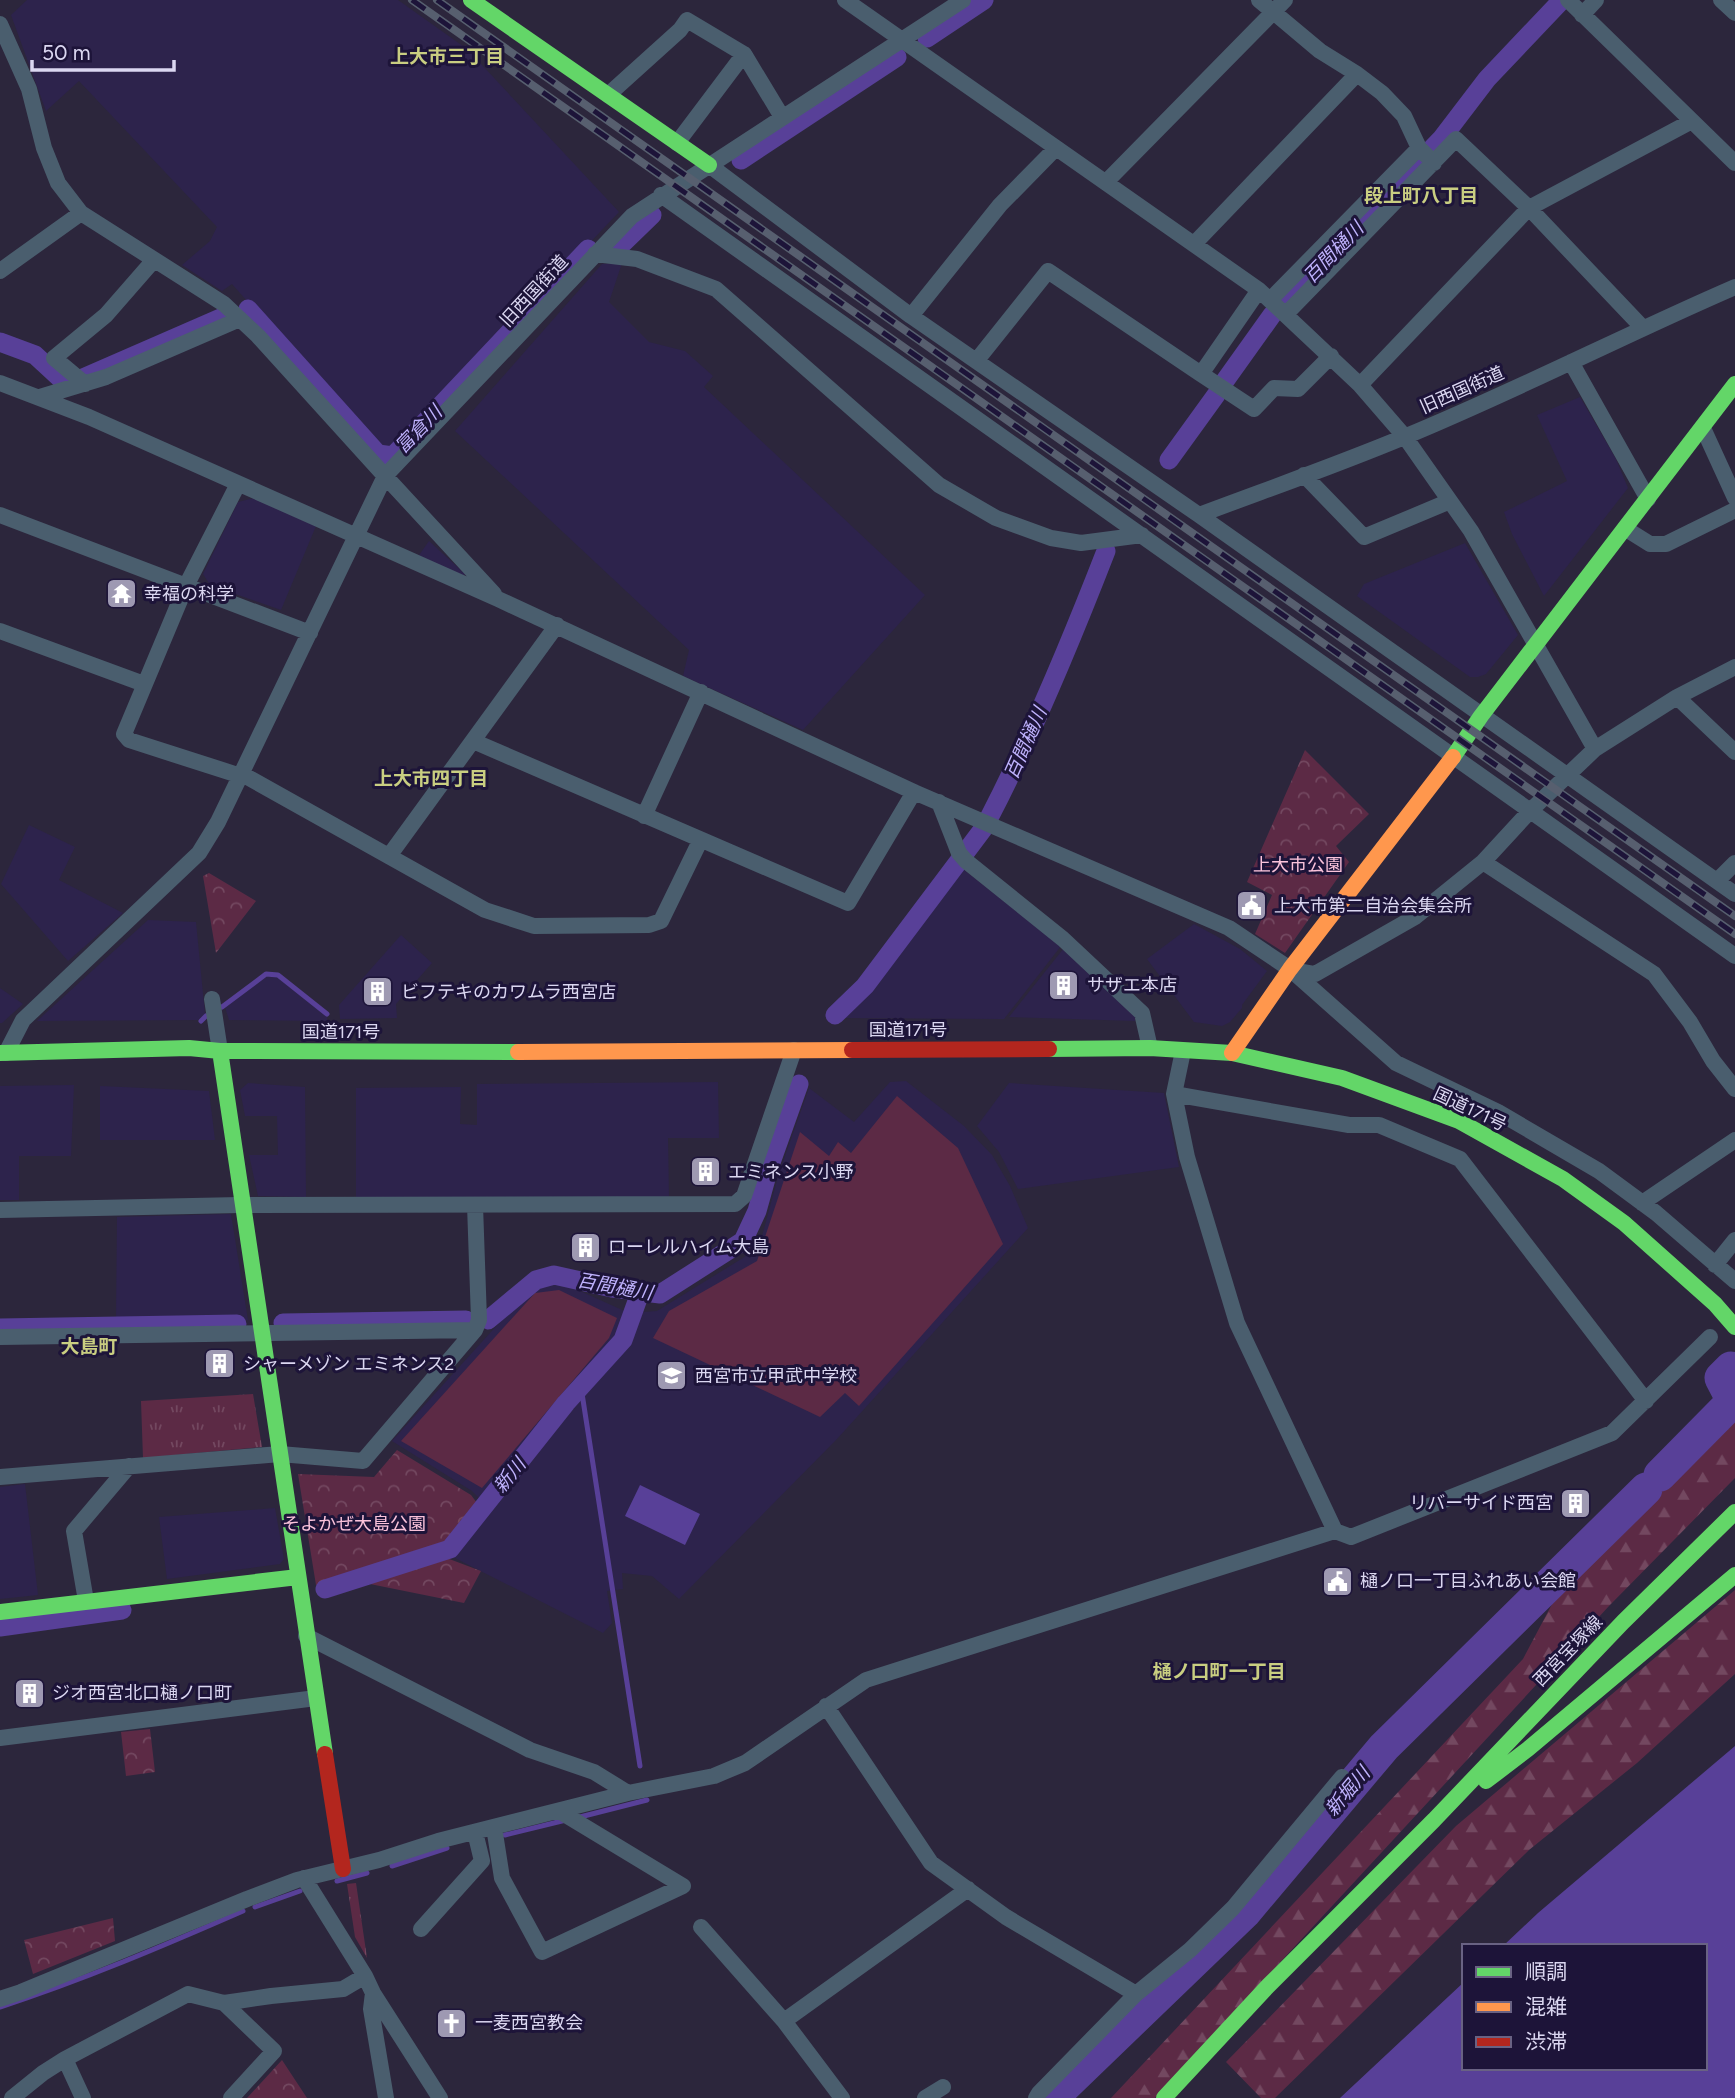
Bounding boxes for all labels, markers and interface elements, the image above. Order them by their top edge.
scale bar [32,28,173,72]
text: 50 m [42,40,91,65]
district label: 上大市三丁目 [390,45,504,68]
district label: 段上町八丁目 [1364,184,1478,207]
water label: 百間樋川 [1299,216,1369,288]
street label: 旧西国街道 [495,251,573,331]
street label: 旧西国街道 [1416,362,1508,418]
water label: 富倉川 [390,399,448,458]
temple icon: 幸福の科学 [104,577,138,611]
place label: 幸福の科学 [144,583,234,605]
water label: 百間樋川 [999,702,1052,783]
district label: 上大市四丁目 [374,767,488,790]
park label: 上大市公園 [1253,854,1343,876]
public building icon: 上大市第二自治会集会所 [1234,889,1268,923]
place label: 上大市第二自治会集会所 [1274,895,1472,917]
building icon: サザエ本店 [1047,968,1081,1002]
place label: サザエ本店 [1087,974,1177,996]
building icon: ビフテキのカワムラ西宮店 [361,975,395,1009]
place label: ビフテキのカワムラ西宮店 [401,981,616,1003]
street label: 国道171号 [869,1019,947,1041]
street label: 国道171号 [302,1021,380,1043]
street label: 国道171号 [1430,1082,1510,1136]
building icon: エミネンス小野 [688,1155,722,1189]
place label: エミネンス小野 [728,1161,854,1183]
building icon: ローレルハイム大島 [568,1230,602,1264]
place label: ローレルハイム大島 [608,1236,769,1258]
water label: 百間樋川 [575,1269,656,1305]
district label: 大島町 [60,1335,118,1358]
building icon: シャーメゾン エミネンス2 [203,1347,237,1381]
place label: シャーメゾン エミネンス2 [243,1353,454,1375]
school or university icon: 西宮市立甲武中学校 [655,1359,689,1393]
place label: 西宮市立甲武中学校 [695,1365,857,1387]
water label: 新川 [488,1452,532,1497]
building icon: リバーサイド西宮 [1559,1486,1593,1520]
place label: リバーサイド西宮 [1409,1492,1553,1514]
park label: そよかぜ大島公園 [282,1513,426,1535]
public building icon: 樋ノ口一丁目ふれあい会館 [1320,1564,1354,1598]
place label: 樋ノ口一丁目ふれあい会館 [1360,1570,1576,1592]
street label: 西宮宝塚線 [1529,1611,1607,1691]
district label: 樋ノ口町一丁目 [1152,1660,1286,1683]
building icon: ジオ西宮北口樋ノ口町 [12,1676,46,1710]
place label: ジオ西宮北口樋ノ口町 [52,1682,232,1704]
water label: 新堀川 [1320,1761,1376,1821]
legend [1462,1944,1707,2070]
text: 順調 [1525,1959,1567,1984]
text: 混雑 [1525,1994,1567,2019]
church icon: 一麦西宮教会 [435,2006,469,2040]
place label: 一麦西宮教会 [475,2012,583,2034]
text: 渋滞 [1525,2029,1567,2054]

